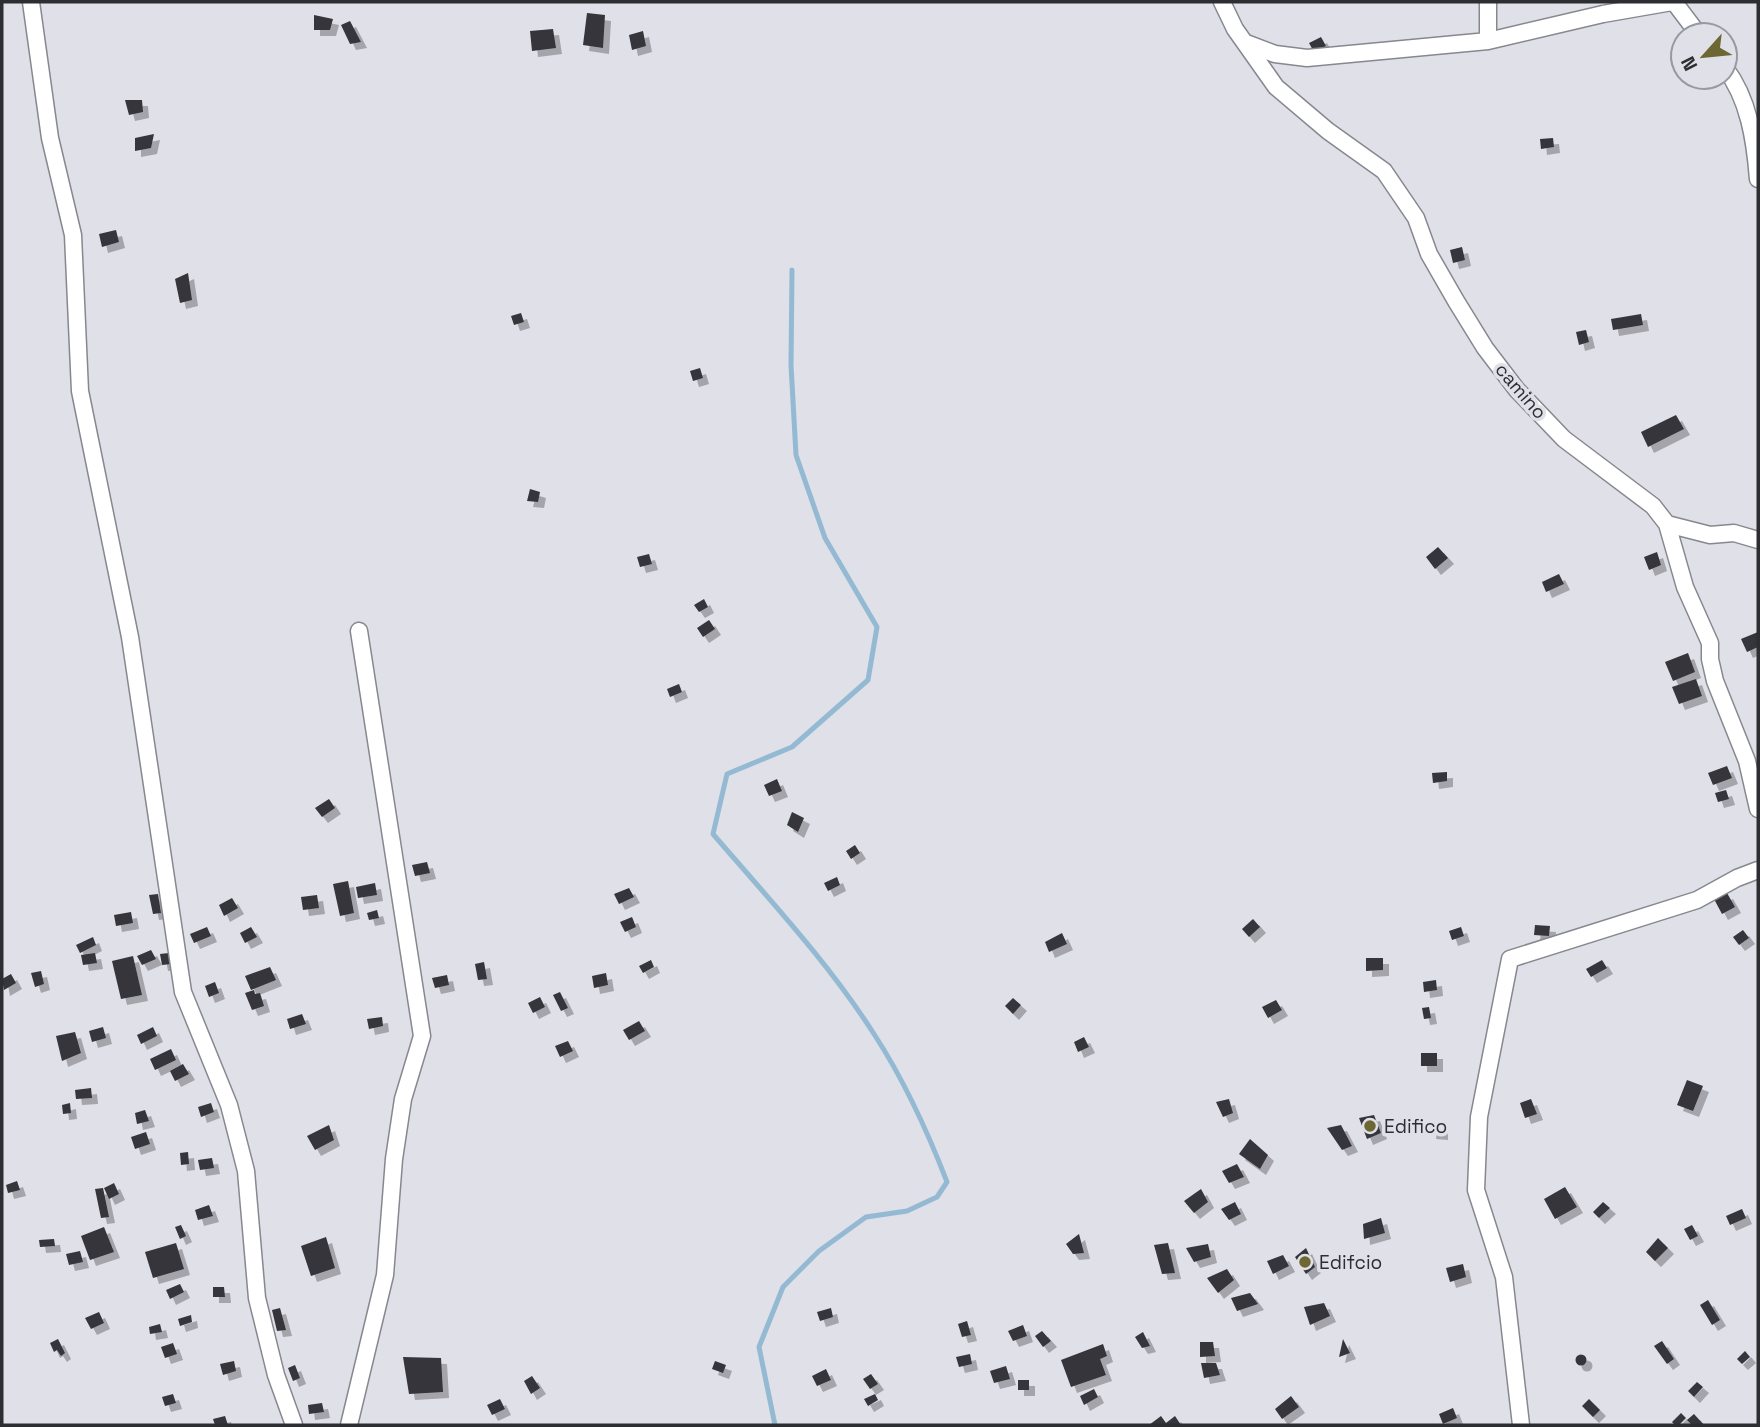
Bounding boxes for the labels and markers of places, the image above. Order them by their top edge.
place label: Edifico [1384,1114,1447,1139]
marker: Edifico [1362,1118,1378,1134]
place label: Edifcio [1319,1250,1382,1275]
marker: Edifcio [1297,1254,1313,1270]

